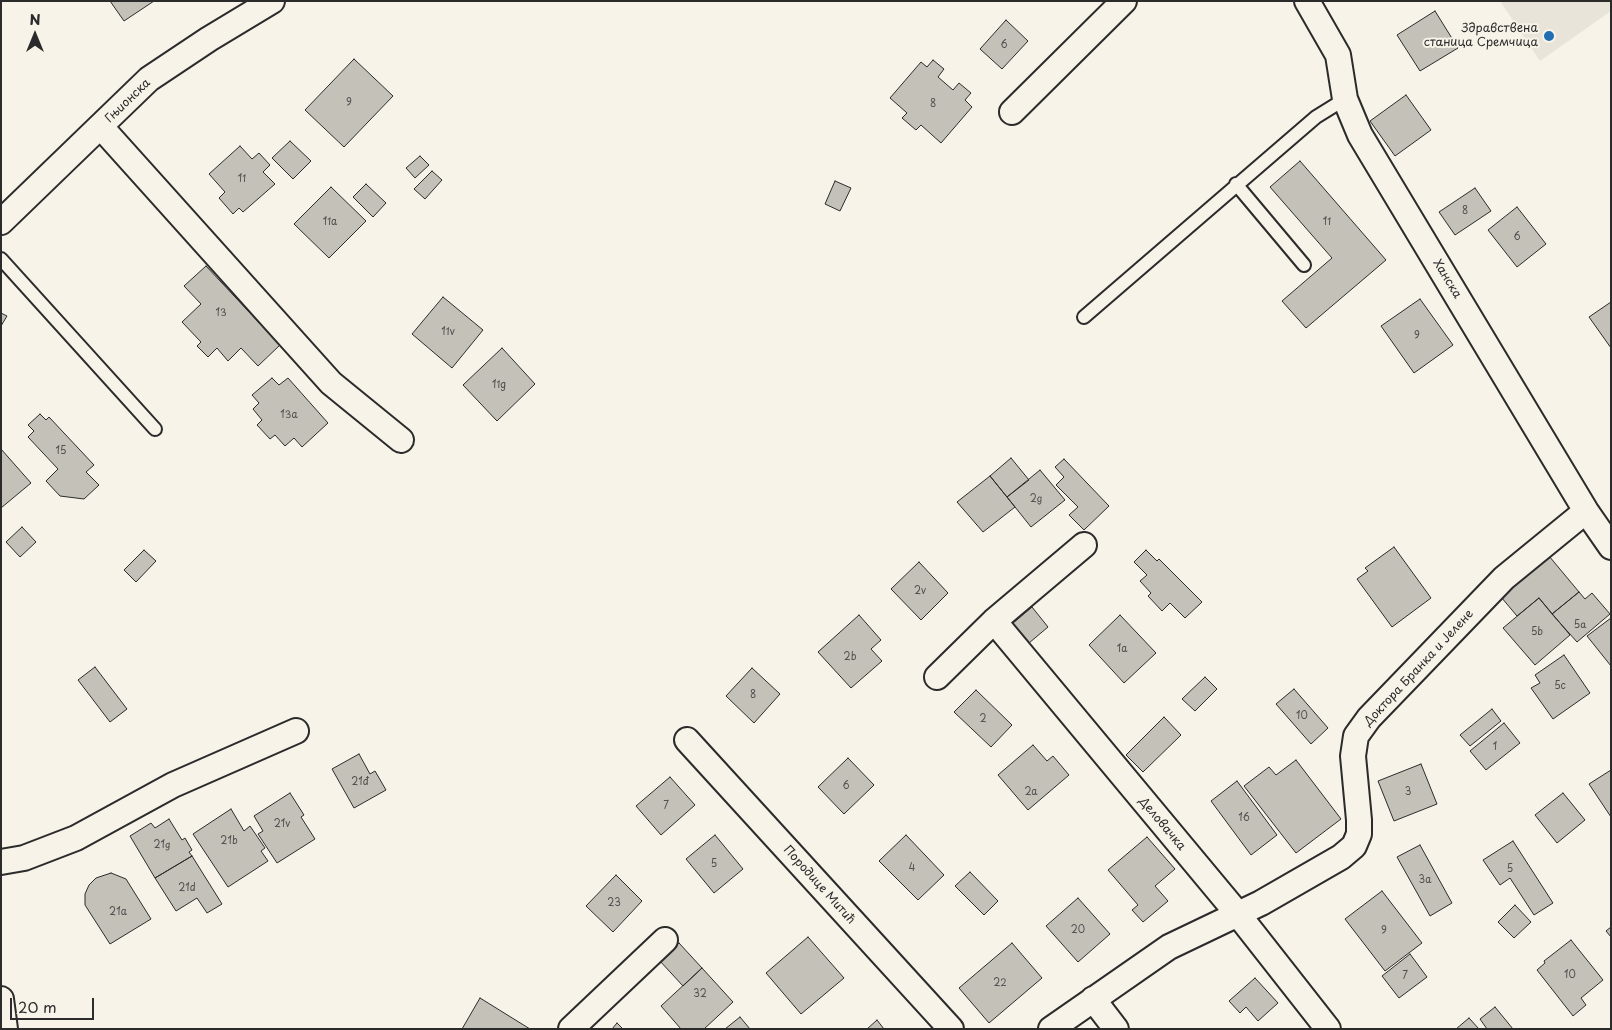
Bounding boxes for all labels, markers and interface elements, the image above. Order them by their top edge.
text: N [29,9,41,30]
north arrow [10,10,60,60]
place label: Здравствена станица Сремчица [1424,22,1538,50]
marker: Здравствена станица Сремчица [1542,29,1556,43]
house number: 6 [1000,39,1008,51]
street label: Гњионска [102,76,154,126]
house number: 9 [346,97,352,109]
house number: 8 [930,98,936,110]
house number: 11 [238,173,246,185]
house number: 8 [1462,205,1468,217]
house number: 11a [323,216,337,228]
house number: 11 [1323,216,1331,228]
house number: 6 [1513,231,1521,243]
street label: Ханска [1430,257,1464,301]
house number: 13 [215,307,227,319]
house number: 11v [441,326,455,338]
house number: 9 [1414,330,1420,342]
house number: 11g [492,379,506,391]
house number: 13a [280,409,298,421]
house number: 15 [56,445,66,457]
house number: 2g [1030,493,1042,505]
house number: 2v [914,585,926,597]
street label: Доктора Бранка и Јелене [1361,607,1477,729]
house number: 5a [1574,619,1586,631]
house number: 5b [1531,626,1543,638]
house number: 1a [1117,643,1127,655]
house number: 2b [844,651,856,663]
house number: 5c [1554,680,1566,692]
house number: 8 [750,689,756,701]
house number: 10 [1296,710,1308,722]
house number: 2 [979,713,987,725]
house number: 1 [1493,741,1497,753]
house number: 21đ [351,776,369,788]
house number: 6 [842,780,850,792]
house number: 2a [1024,786,1038,798]
house number: 3 [1405,786,1411,798]
street label: Деловачка [1136,794,1188,854]
house number: 7 [663,800,669,812]
house number: 16 [1238,812,1250,824]
house number: 21v [274,818,290,830]
house number: 21b [220,835,238,847]
house number: 21g [153,839,171,851]
street label: Породице Митић [780,843,858,927]
house number: 5 [711,858,717,870]
house number: 4 [909,862,915,874]
house number: 5 [1507,863,1513,875]
house number: 3a [1419,874,1431,886]
house number: 21d [178,882,196,894]
house number: 23 [607,897,621,909]
house number: 21a [109,906,127,918]
house number: 20 [1071,924,1085,936]
house number: 9 [1381,925,1387,937]
house number: 10 [1564,969,1576,981]
house number: 7 [1402,970,1408,982]
house number: 22 [993,977,1007,989]
scale bar [12,988,96,1020]
house number: 32 [693,988,707,1000]
text: 20 m [18,995,57,1018]

